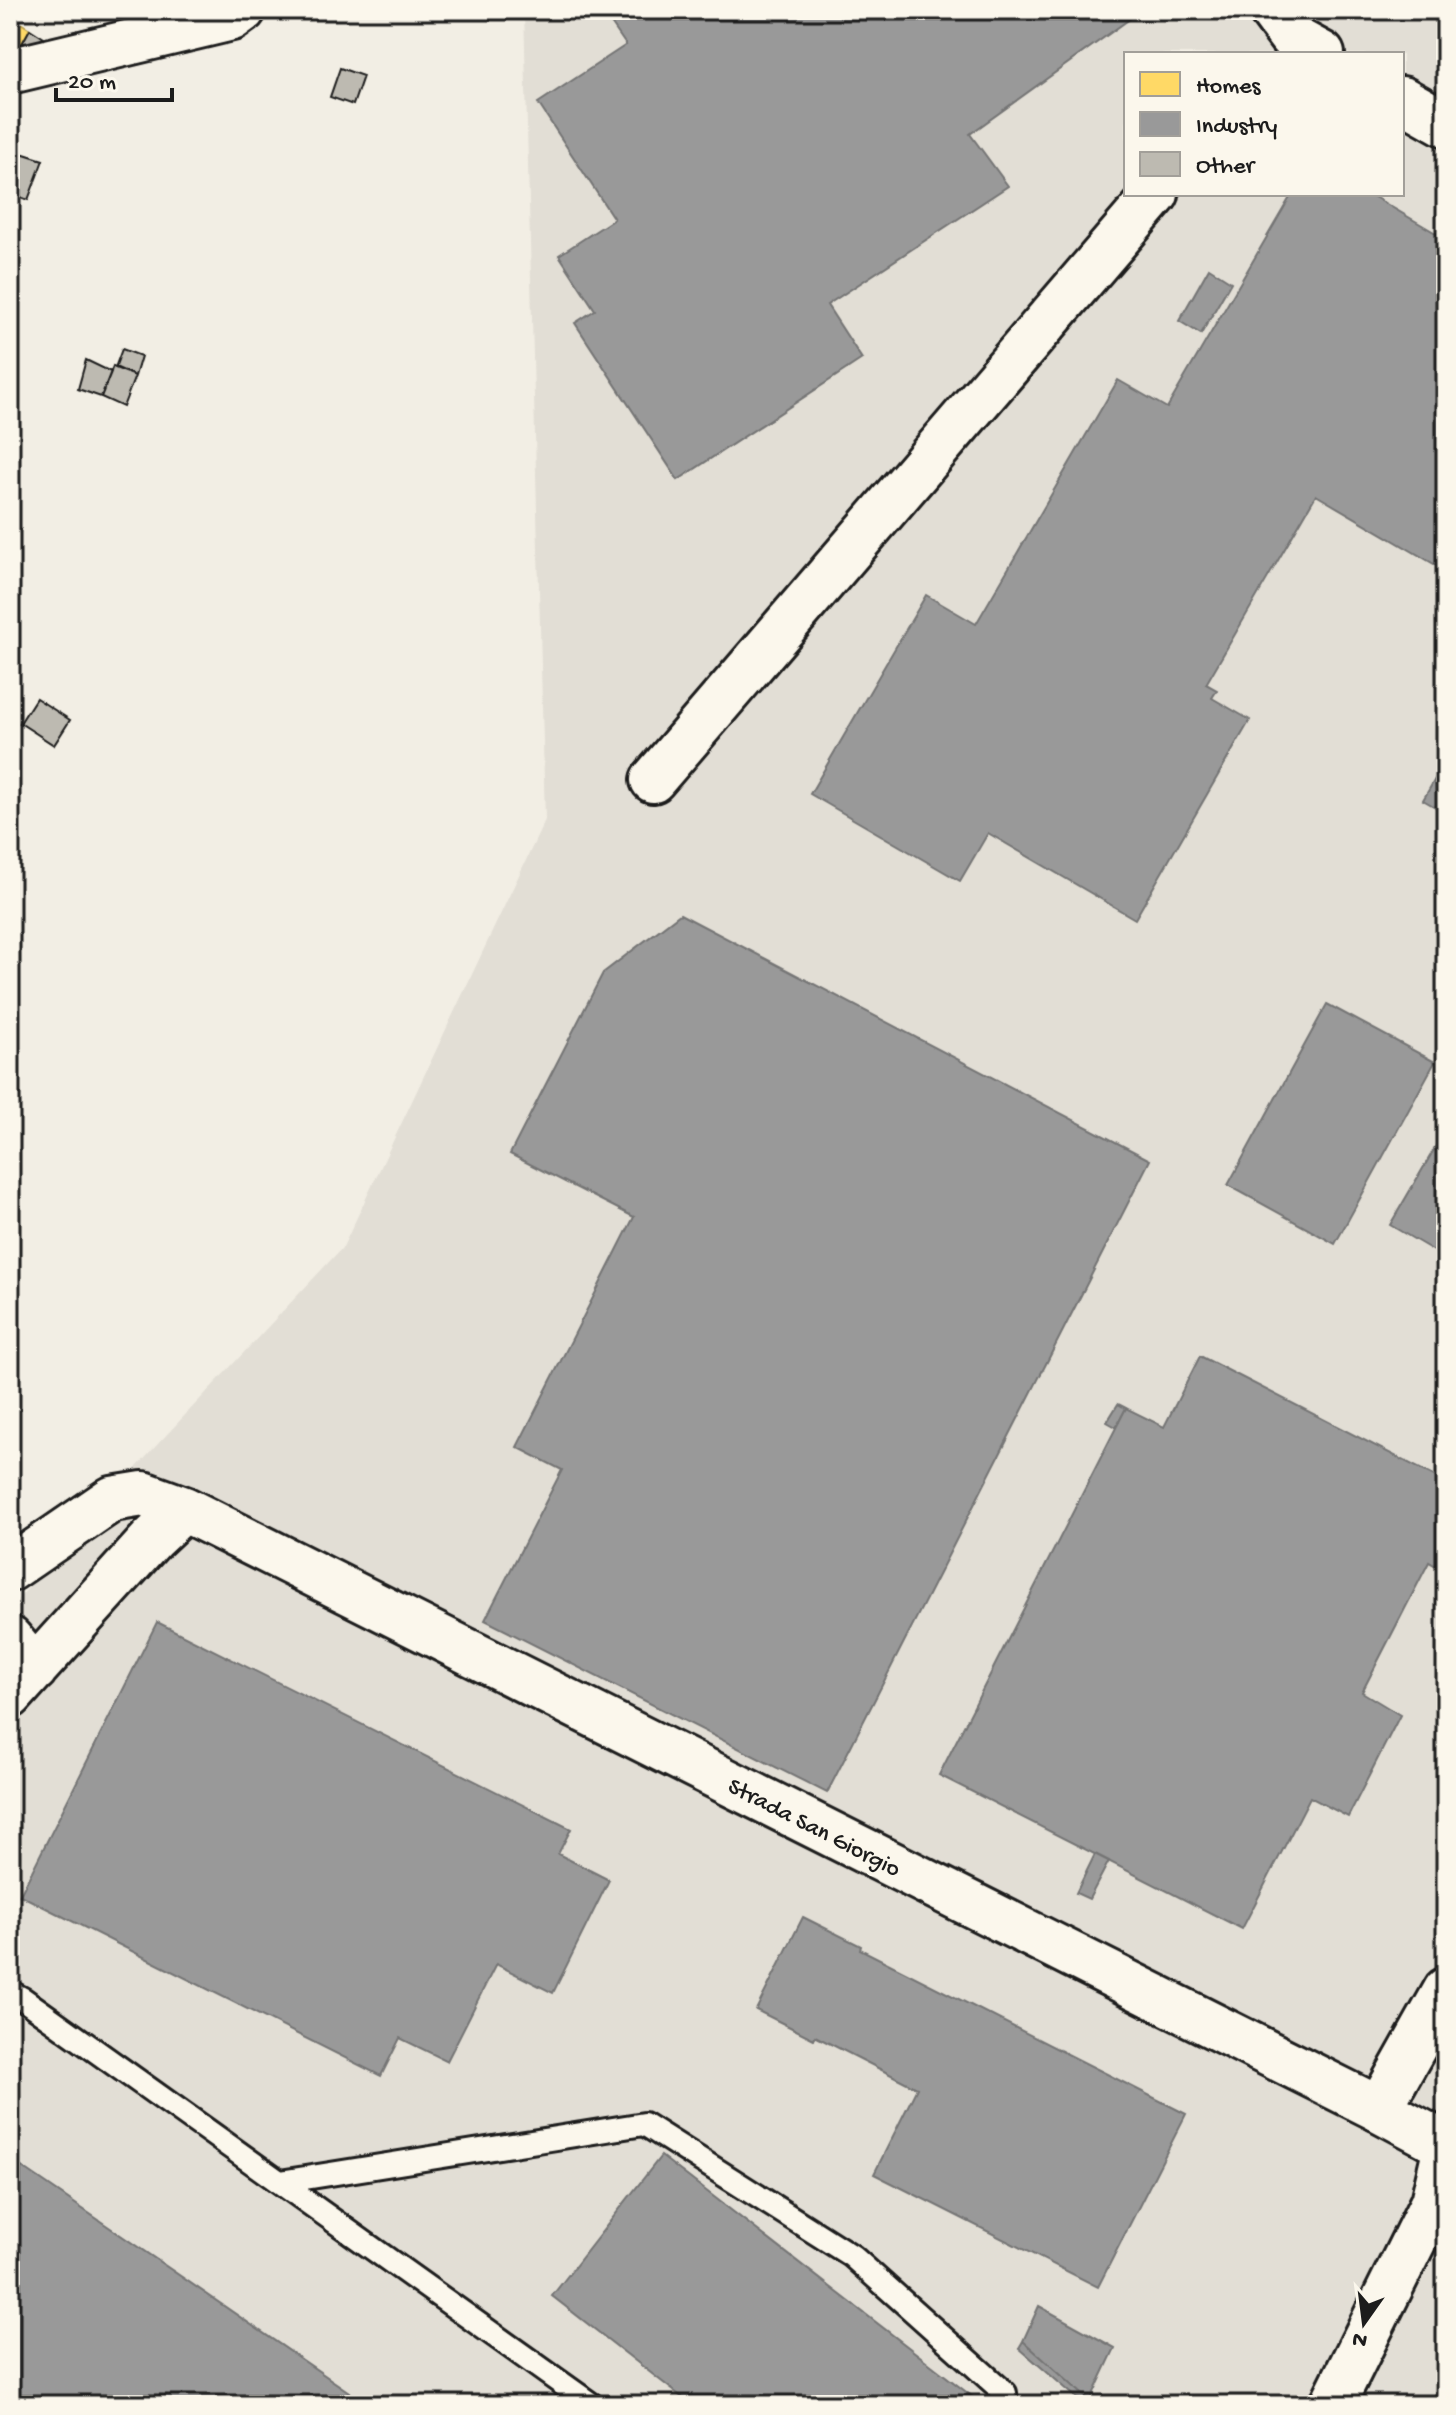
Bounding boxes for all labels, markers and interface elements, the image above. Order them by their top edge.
scale bar [56,52,172,102]
legend [1124,52,1404,196]
text: 20 m [68,69,116,98]
text: Homes [1196,73,1262,102]
text: Industry [1196,113,1278,142]
text: Other [1196,153,1257,182]
street label: Strada San Giorgio [722,1773,905,1885]
north arrow [1324,2283,1404,2363]
text: N [1350,2324,1370,2353]

